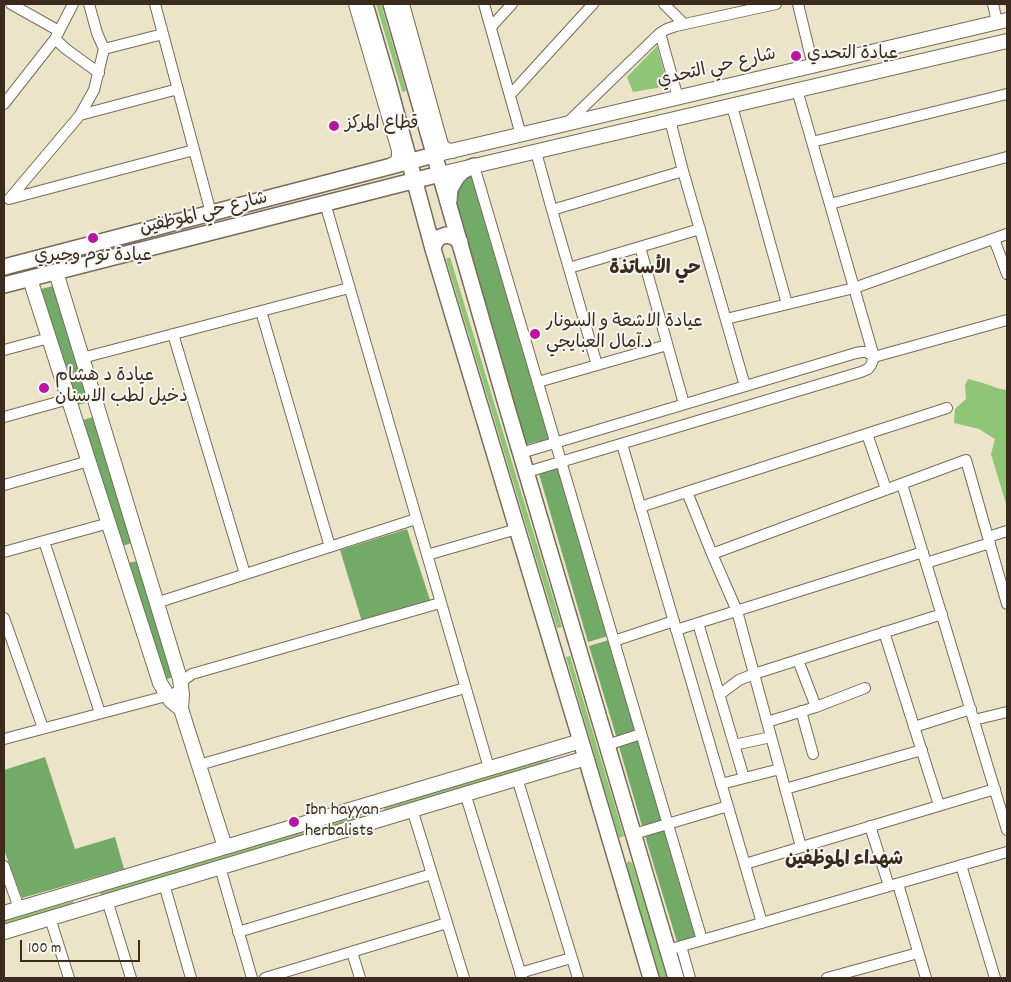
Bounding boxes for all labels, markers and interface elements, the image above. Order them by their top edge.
street label: شارع حي التحدي [655,45,779,93]
place label: عيادة التحدي [807,45,898,67]
marker: عيادة التحدي [789,49,803,63]
place label: قطاع المركز [345,115,419,137]
marker: قطاع المركز [327,119,341,133]
street label: شارع حي الموظفين [138,189,270,241]
marker: عيادة توم وجيري [86,231,100,245]
place label: عيادة توم وجيري [34,247,152,269]
district label: حي الأساتذة [609,259,701,281]
place label: عيادة الاشعة و السونار د.آمال العبايجي [546,313,703,356]
marker: عيادة الاشعة و السونار د.آمال العبايجي [528,327,542,341]
place label: عيادة د هشام دخيل لطب الاسنان [55,367,188,409]
marker: عيادة د هشام دخيل لطب الاسنان [37,381,51,395]
place label: Ibn hayyan herbalists [305,801,379,844]
marker: Ibn hayyan herbalists [287,815,301,829]
district label: شهداء الموظفين [785,850,903,872]
scale bar [22,930,142,962]
text: 100 m [28,938,61,960]

